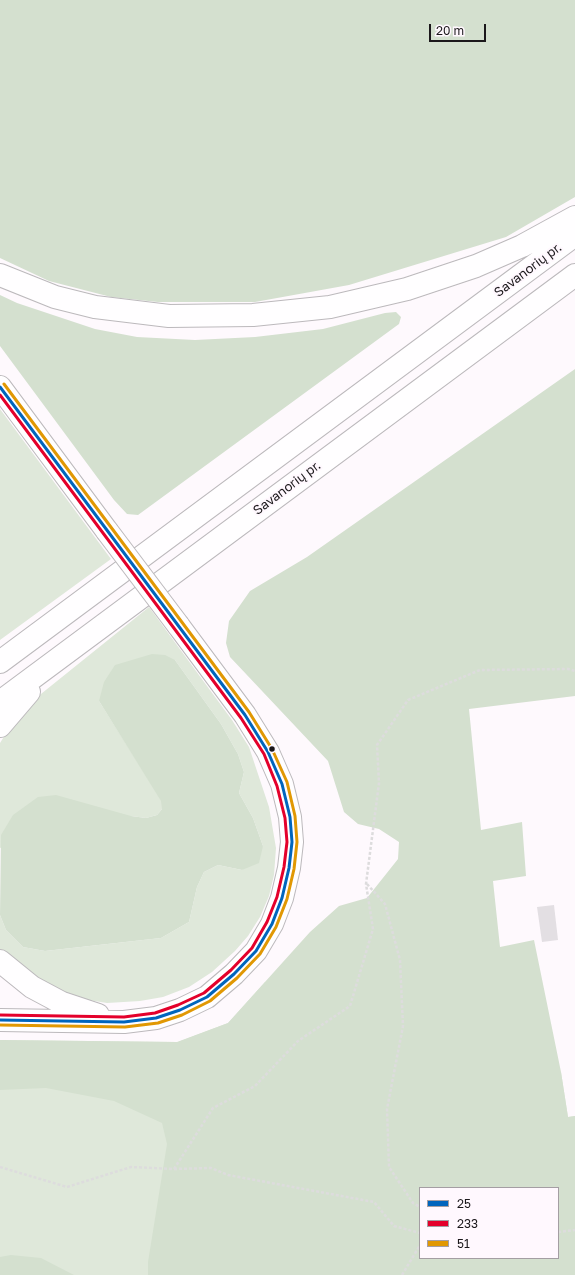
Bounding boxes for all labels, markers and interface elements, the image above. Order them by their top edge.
scale bar [431,16,488,42]
text: 20 m [436,23,464,38]
street label: Savanorių pr. [491,240,565,300]
street label: Savanorių pr. [250,458,324,518]
unlabelled marker [267,744,277,754]
legend [419,1187,559,1259]
text: 25 [457,1196,471,1211]
text: 233 [457,1216,478,1231]
text: 51 [457,1236,470,1251]

